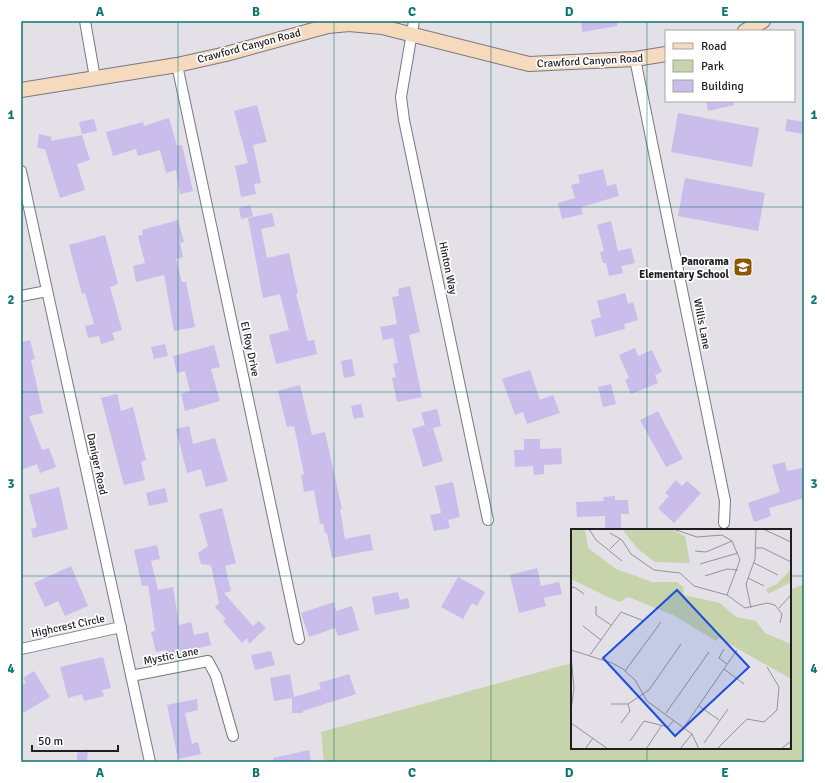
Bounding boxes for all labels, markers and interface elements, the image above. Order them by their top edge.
text: A [96,4,105,20]
text: B [252,4,260,20]
text: C [408,4,416,20]
text: D [565,4,574,20]
text: E [721,4,729,20]
street label: Crawford Canyon Road [196,26,302,66]
legend [665,30,795,102]
text: Road [701,39,727,54]
street label: Crawford Canyon Road [537,52,644,70]
text: Park [701,59,724,74]
text: Building [701,79,744,94]
text: 1 [7,107,15,123]
text: 1 [810,107,818,123]
street label: Hinton Way [436,240,460,297]
place label: Panorama Elementary School [639,255,730,281]
school or university icon: Panorama Elementary School [732,256,754,278]
text: 2 [7,292,15,308]
text: 2 [810,292,818,308]
street label: Willis Lane [691,297,713,351]
street label: El Roy Drive [238,320,262,378]
street label: Daniger Road [84,432,110,496]
text: 3 [7,476,15,492]
text: 3 [810,476,818,492]
inset map [571,529,791,749]
street label: Highcrest Circle [30,612,106,640]
street label: Mystic Lane [142,644,200,668]
text: 4 [7,661,15,677]
text: 4 [810,661,818,677]
scale bar [32,727,118,753]
text: 50 m [38,734,63,749]
text: A [96,765,105,781]
text: B [252,765,260,781]
text: C [408,765,416,781]
text: D [565,765,574,781]
text: E [721,765,729,781]

